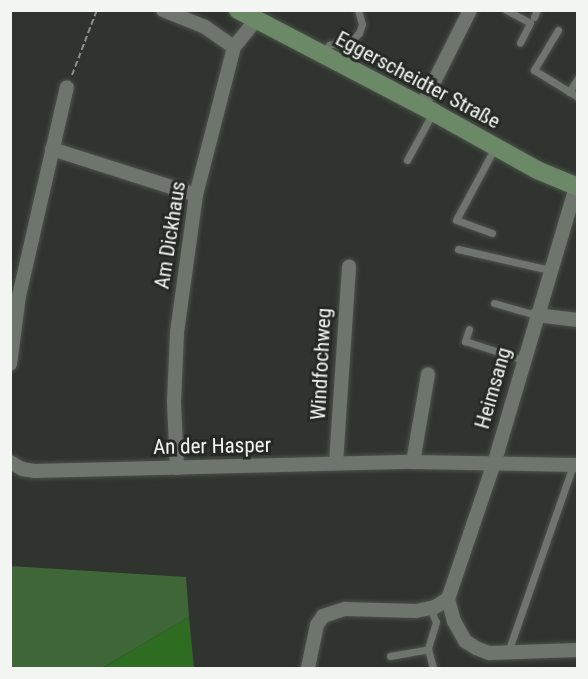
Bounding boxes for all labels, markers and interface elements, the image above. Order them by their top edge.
street label: Eggerscheidter Straße [331,26,505,134]
street label: Am Dickhaus [149,179,191,291]
street label: Windfochweg [305,307,337,421]
street label: Heimsang [469,344,517,432]
street label: An der Hasper [153,432,271,460]

